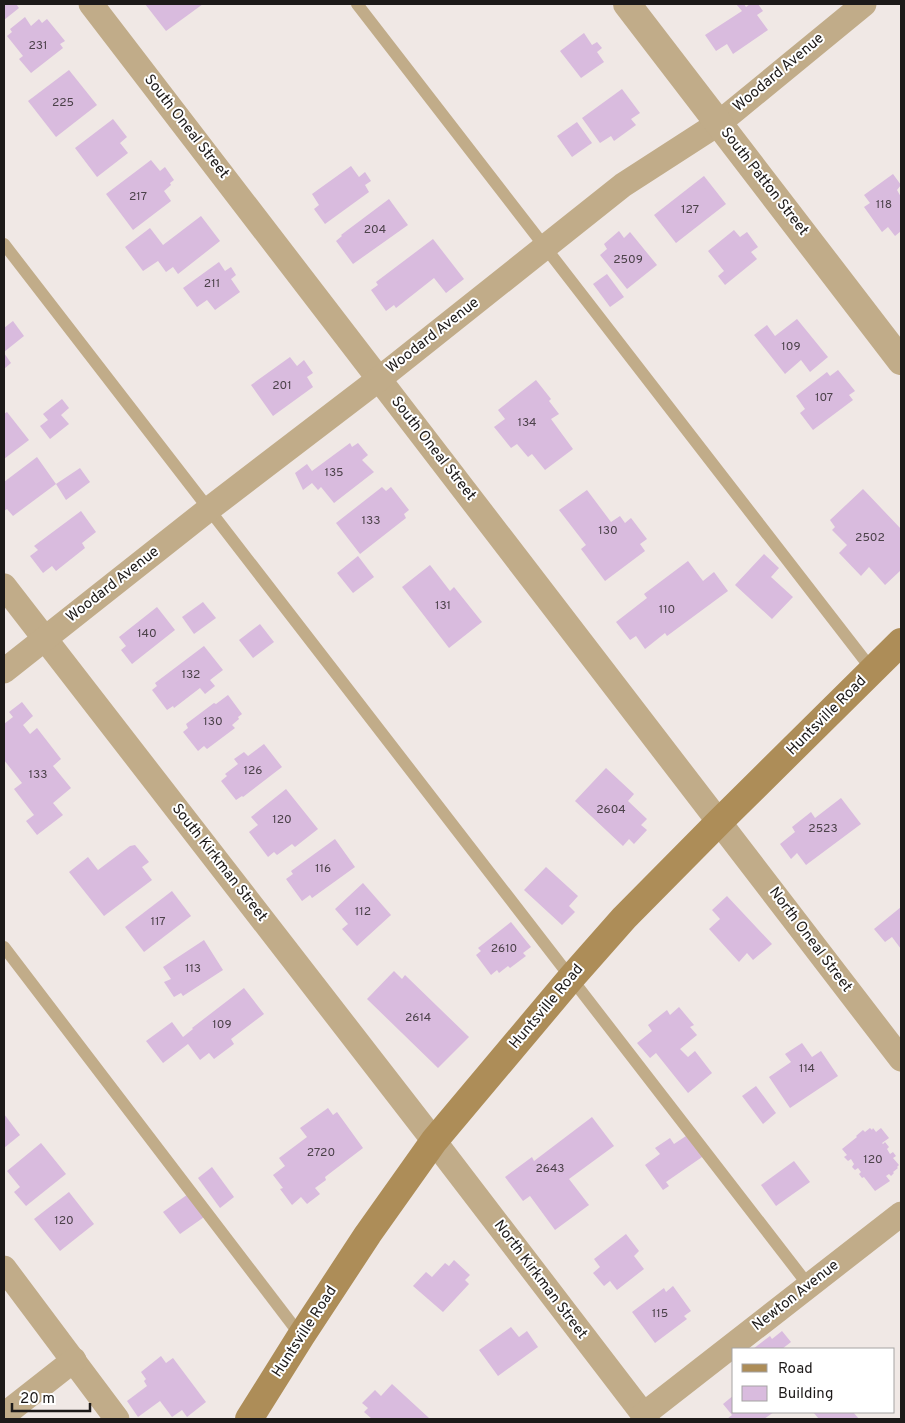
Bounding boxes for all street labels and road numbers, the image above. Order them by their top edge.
street label: Woodard Avenue [730,29,828,117]
street label: South Oneal Street [139,71,233,183]
street label: South Patton Street [716,124,812,240]
street label: Woodard Avenue [383,294,483,378]
street label: South Oneal Street [386,393,480,505]
street label: Woodard Avenue [63,543,163,627]
street label: Huntsville Road [783,672,871,760]
street label: South Kirkman Street [167,800,271,926]
street label: North Oneal Street [764,884,856,996]
street label: Huntsville Road [506,961,588,1053]
street label: North Kirkman Street [489,1217,591,1343]
street label: Newton Avenue [749,1256,843,1336]
street label: Huntsville Road [268,1283,342,1381]

